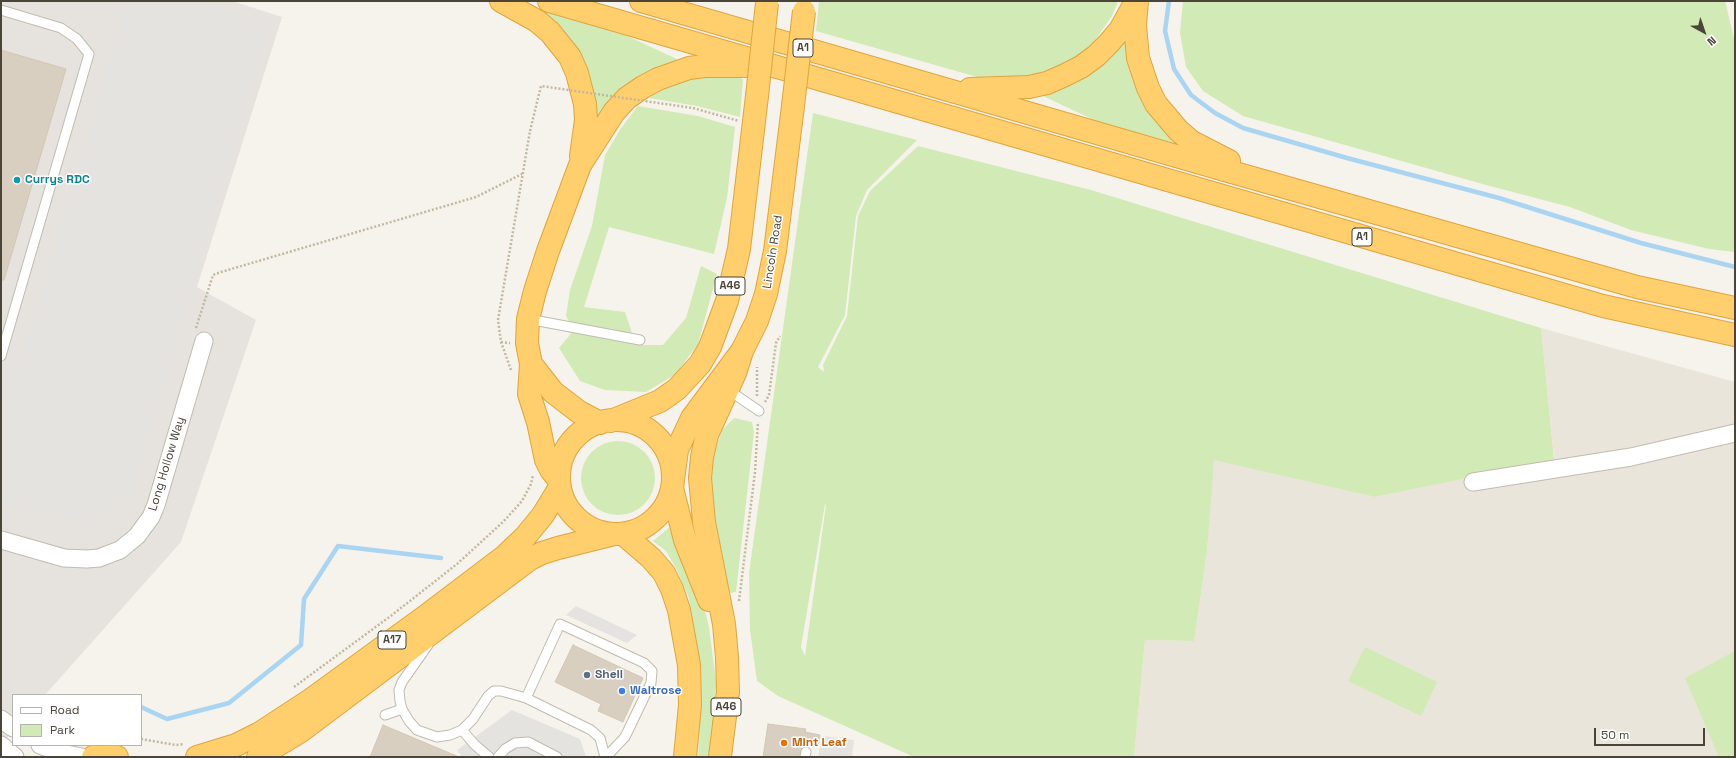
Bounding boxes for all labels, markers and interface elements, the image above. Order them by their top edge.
north arrow [1684,12,1724,52]
text: N [1704,33,1719,49]
road number: A1 [793,39,813,57]
place label: Currys RDC [25,173,90,187]
marker: Currys RDC [12,175,22,185]
street label: Lincoln Road [760,214,786,290]
road number: A1 [1352,228,1372,246]
road number: A46 [715,277,745,295]
street label: Long Hollow Way [146,415,188,513]
road number: A17 [378,631,406,649]
place label: Shell [595,668,623,682]
marker: Shell [582,670,592,680]
place label: Waitrose [630,684,681,698]
marker: Waitrose [617,686,627,696]
legend [12,694,142,746]
road number: A46 [711,698,741,716]
text: Road [50,702,79,718]
scale bar [1596,720,1707,746]
text: Park [50,722,75,738]
text: 50 m [1601,727,1629,743]
place label: Mint Leaf [792,736,847,750]
marker: Mint Leaf [779,738,789,748]

